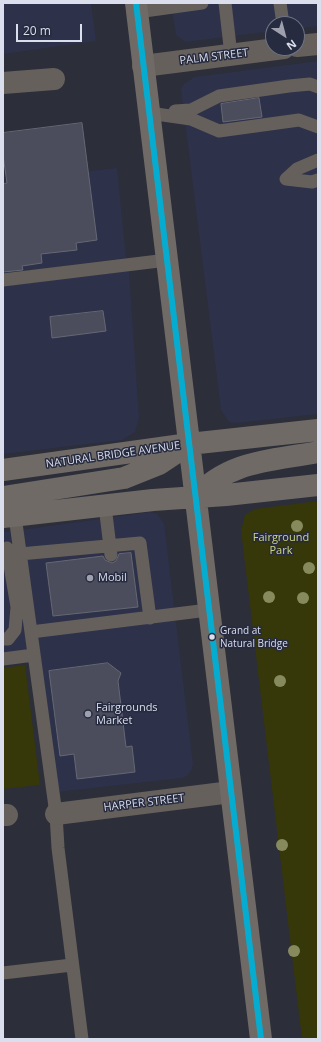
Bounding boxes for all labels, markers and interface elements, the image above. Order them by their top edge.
scale bar [18,16,84,42]
north arrow [265,16,305,56]
text: 20 m [23,22,51,39]
text: N [284,37,300,54]
street label: PALM STREET [179,46,249,68]
street label: NATURAL BRIDGE AVENUE [45,439,181,471]
park label: Fairground Park [253,531,309,557]
place label: Mobil [98,571,127,585]
marker: Mobil [85,573,95,583]
place label: Grand at Natural Bridge [220,625,288,648]
marker: Grand at Natural Bridge [207,632,217,642]
place label: Fairgrounds Market [96,701,158,727]
marker: Fairgrounds Market [83,709,93,719]
street label: HARPER STREET [103,791,185,815]

